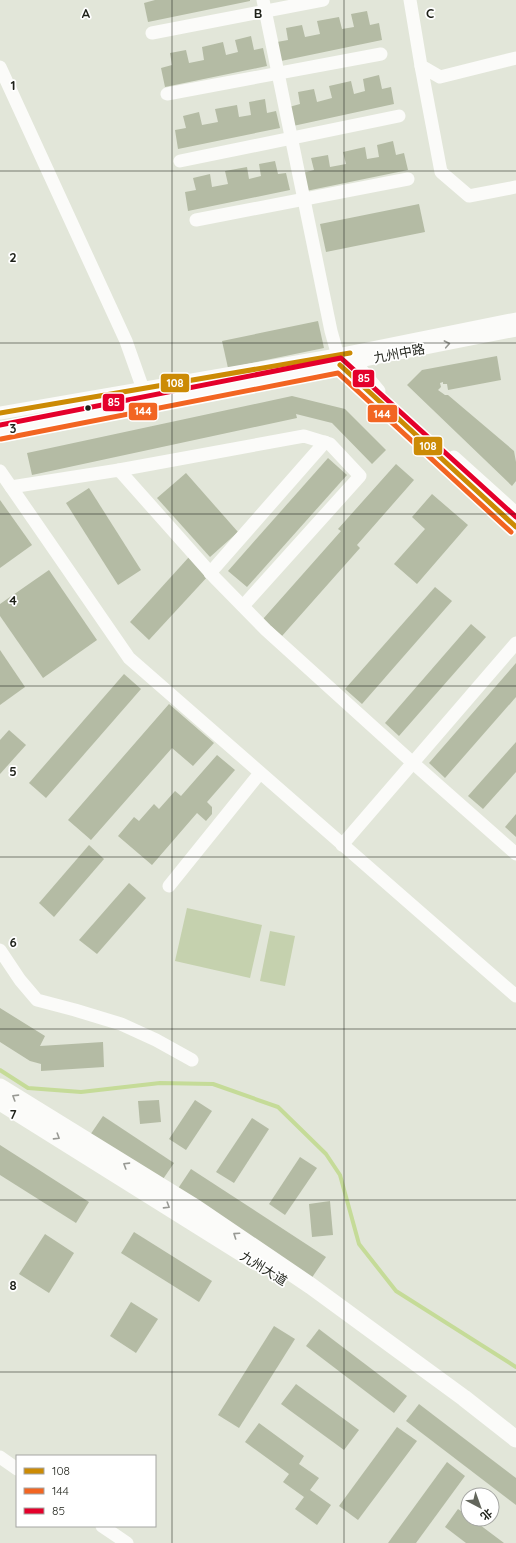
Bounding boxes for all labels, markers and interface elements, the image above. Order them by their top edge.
text: A [82,5,91,21]
text: B [254,5,262,21]
text: C [426,5,434,21]
text: 1 [10,77,16,93]
text: 2 [9,249,17,265]
street label: 九州中路 [372,340,426,366]
one-way arrow [444,340,450,348]
line badge: 85 [352,369,375,388]
text: 85 [358,371,370,385]
line badge: 108 [160,373,190,393]
text: 108 [166,376,184,390]
line badge: 85 [102,393,125,412]
text: 85 [108,395,120,409]
line badge: 144 [128,402,158,421]
unlabelled marker [83,403,93,413]
text: 144 [134,404,152,418]
line badge: 144 [367,404,398,423]
text: 144 [373,407,391,421]
text: 3 [10,420,17,436]
line badge: 108 [413,436,443,456]
text: 108 [419,439,437,453]
text: 4 [9,592,17,608]
text: 5 [9,763,17,779]
text: 6 [9,934,17,950]
one-way arrow [12,1094,19,1102]
text: 7 [9,1106,17,1122]
one-way arrow [53,1132,60,1140]
one-way arrow [123,1162,130,1170]
one-way arrow [163,1201,170,1209]
one-way arrow [233,1233,240,1240]
street label: 九州大道 [238,1247,290,1289]
text: 8 [9,1277,17,1293]
legend [16,1455,156,1527]
text: 108 [52,1463,70,1478]
text: 144 [52,1483,69,1498]
north arrow [460,1487,500,1527]
text: 85 [52,1503,65,1518]
text: 北 [478,1506,495,1523]

